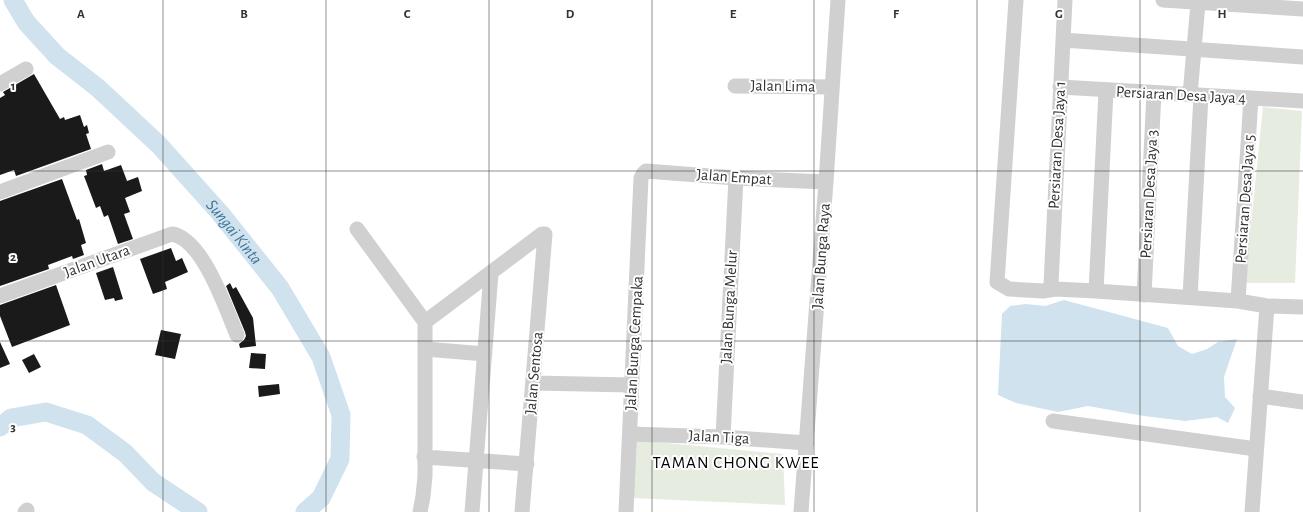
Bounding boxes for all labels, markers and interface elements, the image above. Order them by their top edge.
text: A [77,8,85,21]
text: B [240,8,248,21]
text: C [404,8,411,21]
text: D [566,8,575,21]
text: E [730,8,737,21]
text: F [893,8,900,21]
text: G [1055,8,1063,21]
text: H [1217,8,1227,21]
street label: Jalan Lima [750,77,816,95]
text: 1 [11,80,15,93]
street label: Persiaran Desa Jaya 1 [1046,81,1069,209]
street label: Persiaran Desa Jaya 4 [1116,84,1247,107]
street label: Persiaran Desa Jaya 3 [1138,129,1161,259]
street label: Persiaran Desa Jaya 5 [1233,134,1258,264]
street label: Jalan Empat [696,166,772,188]
water label: Sungai Kinta [203,196,266,267]
street label: Jalan Bunga Raya [809,202,834,310]
street label: Jalan Utara [62,242,132,280]
street label: Jalan Bunga Melur [718,249,740,364]
text: 2 [10,251,16,264]
street label: Jalan Bunga Cempaka [622,275,646,411]
street label: Jalan Sentosa [522,331,546,415]
text: 3 [10,421,16,434]
street label: Jalan Tiga [688,427,750,447]
district label: TAMAN CHONG KWEE [652,454,820,471]

